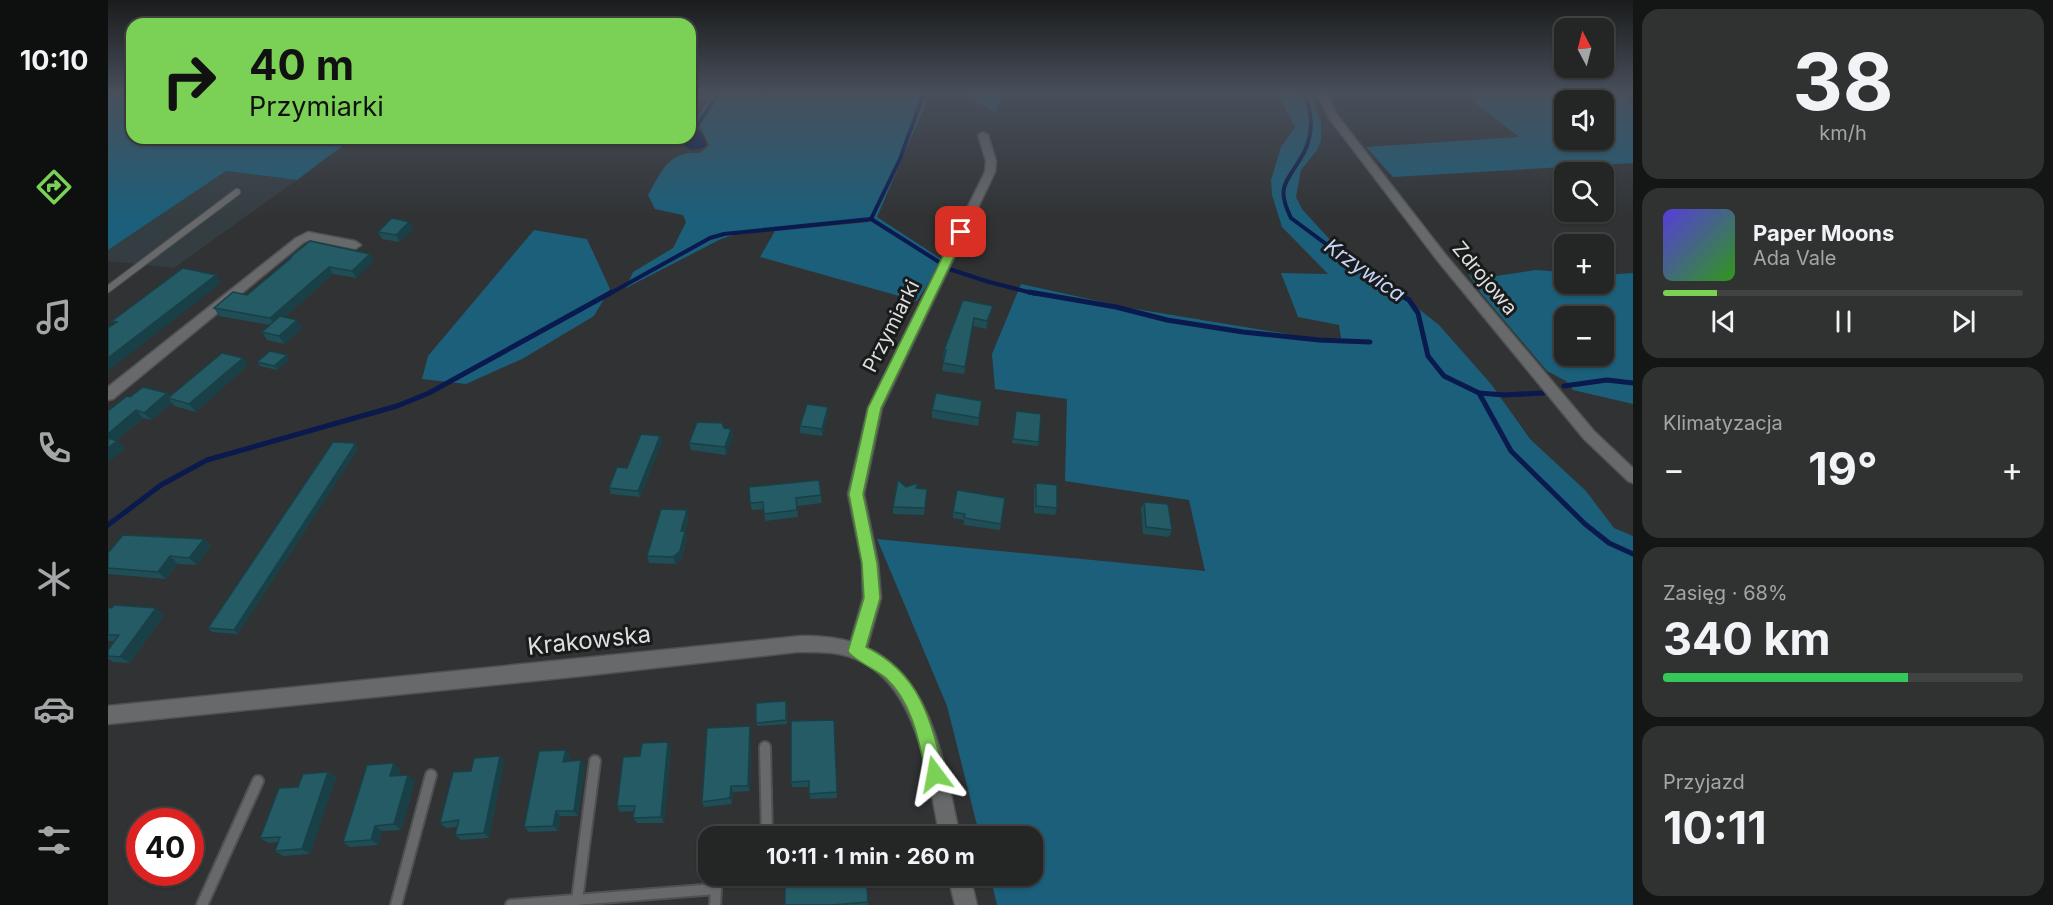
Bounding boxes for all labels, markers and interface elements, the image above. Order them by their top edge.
north arrow [1554,18,1614,78]
map controls [1554,18,1614,366]
text: 38 [1792,34,1894,129]
text: 40 m [249,39,354,90]
icon: right [150,42,228,120]
text: 10:10 [20,44,88,77]
text: Przymiarki [249,90,384,123]
button: sound [1554,90,1614,150]
text: km/h [1819,121,1867,145]
button: search [1554,162,1614,222]
icon: directions [33,166,75,208]
pin [935,206,986,257]
icon: arrive [944,215,977,248]
text: Paper Moons [1753,220,1894,246]
water label: Krzywica [1320,233,1410,307]
button: + [1554,234,1614,294]
street label: Zdrojowa [1447,237,1523,319]
text: Ada Vale [1753,246,1836,270]
street label: Przymiarki [858,276,924,376]
icon: music [33,296,75,338]
icon: previous [1707,305,1740,338]
icon: pause [1827,305,1860,338]
icon: next [1947,305,1980,338]
button: − [1554,306,1614,366]
text: Klimatyzacja [1663,411,1783,435]
icon: phone [33,427,75,469]
text: 19° [1808,441,1878,496]
text: − [1663,449,1685,489]
text: + [2001,449,2023,489]
icon: climate [33,558,75,600]
text: Zasięg · 68% [1663,581,1788,605]
text: 340 km [1663,611,1831,666]
street label: Krakowska [526,619,652,661]
icon: car [33,688,75,730]
position arrow [903,742,967,806]
text: Przyjazd [1663,770,1745,794]
text: 10:11 [1663,800,1767,855]
speed limit sign: 40 [126,808,204,886]
icon: filters [33,819,75,861]
text: 10:11 · 1 min · 260 m [766,843,975,869]

